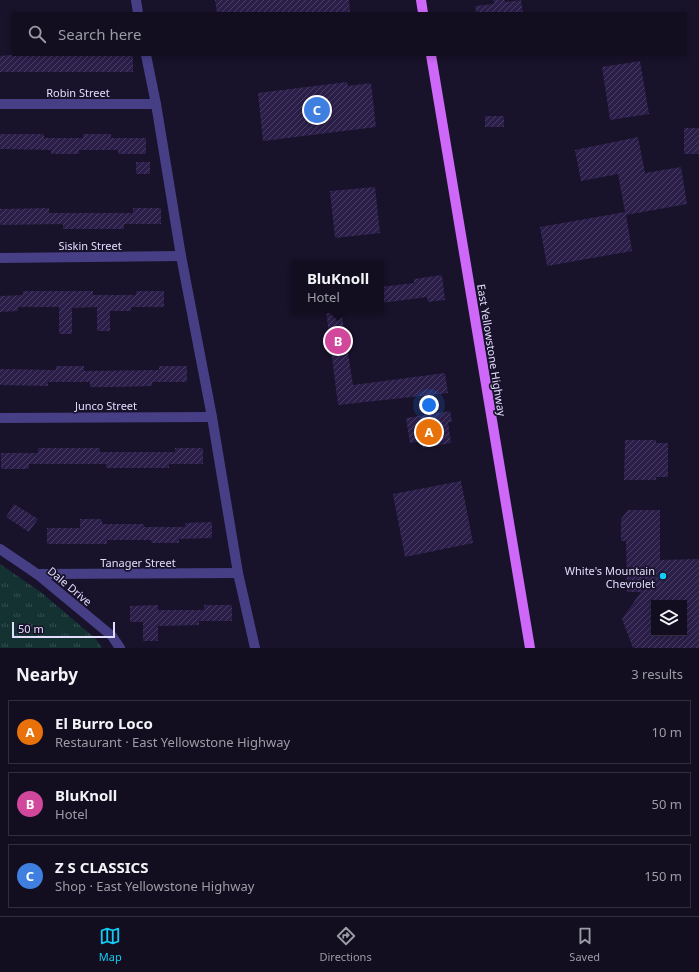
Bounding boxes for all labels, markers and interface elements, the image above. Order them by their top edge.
search box [12,12,687,56]
icon: search [26,23,48,45]
text: Search here [58,24,141,44]
street label: Robin Street [46,85,110,100]
pin: C [304,95,330,125]
street label: Siskin Street [58,238,122,253]
popup [292,261,384,313]
text: BluKnoll [307,268,369,288]
street label: East Yellowstone Highway [474,283,510,418]
text: Hotel [307,288,340,306]
pin: B [325,326,351,356]
your location [419,395,439,415]
street label: Junco Street [74,398,137,413]
pin: A [416,417,442,447]
street label: Tanager Street [100,555,176,570]
street label: Dale Drive [45,563,95,609]
place label: White's Mountain Chevrolet [565,563,655,591]
marker: White's Mountain Chevrolet [658,571,668,581]
map controls [651,600,687,636]
button: layers [651,600,687,636]
scale bar [12,620,115,639]
text: 50 m [18,621,44,636]
text: Nearby [16,663,78,686]
text: 3 results [631,665,683,683]
text: El Burro Loco [55,713,153,733]
text: A [26,723,35,741]
text: 10 m [652,723,682,741]
text: Restaurant · East Yellowstone Highway [55,733,290,751]
text: BluKnoll [55,785,117,805]
text: B [26,795,34,813]
text: 50 m [652,795,682,813]
text: Hotel [55,805,88,823]
text: Z S CLASSICS [55,857,148,877]
text: C [26,867,34,885]
text: 150 m [644,867,682,885]
text: Shop · East Yellowstone Highway [55,877,254,895]
tab: Map [99,925,122,964]
tab: Directions [319,925,372,964]
tab: Saved [569,925,600,964]

